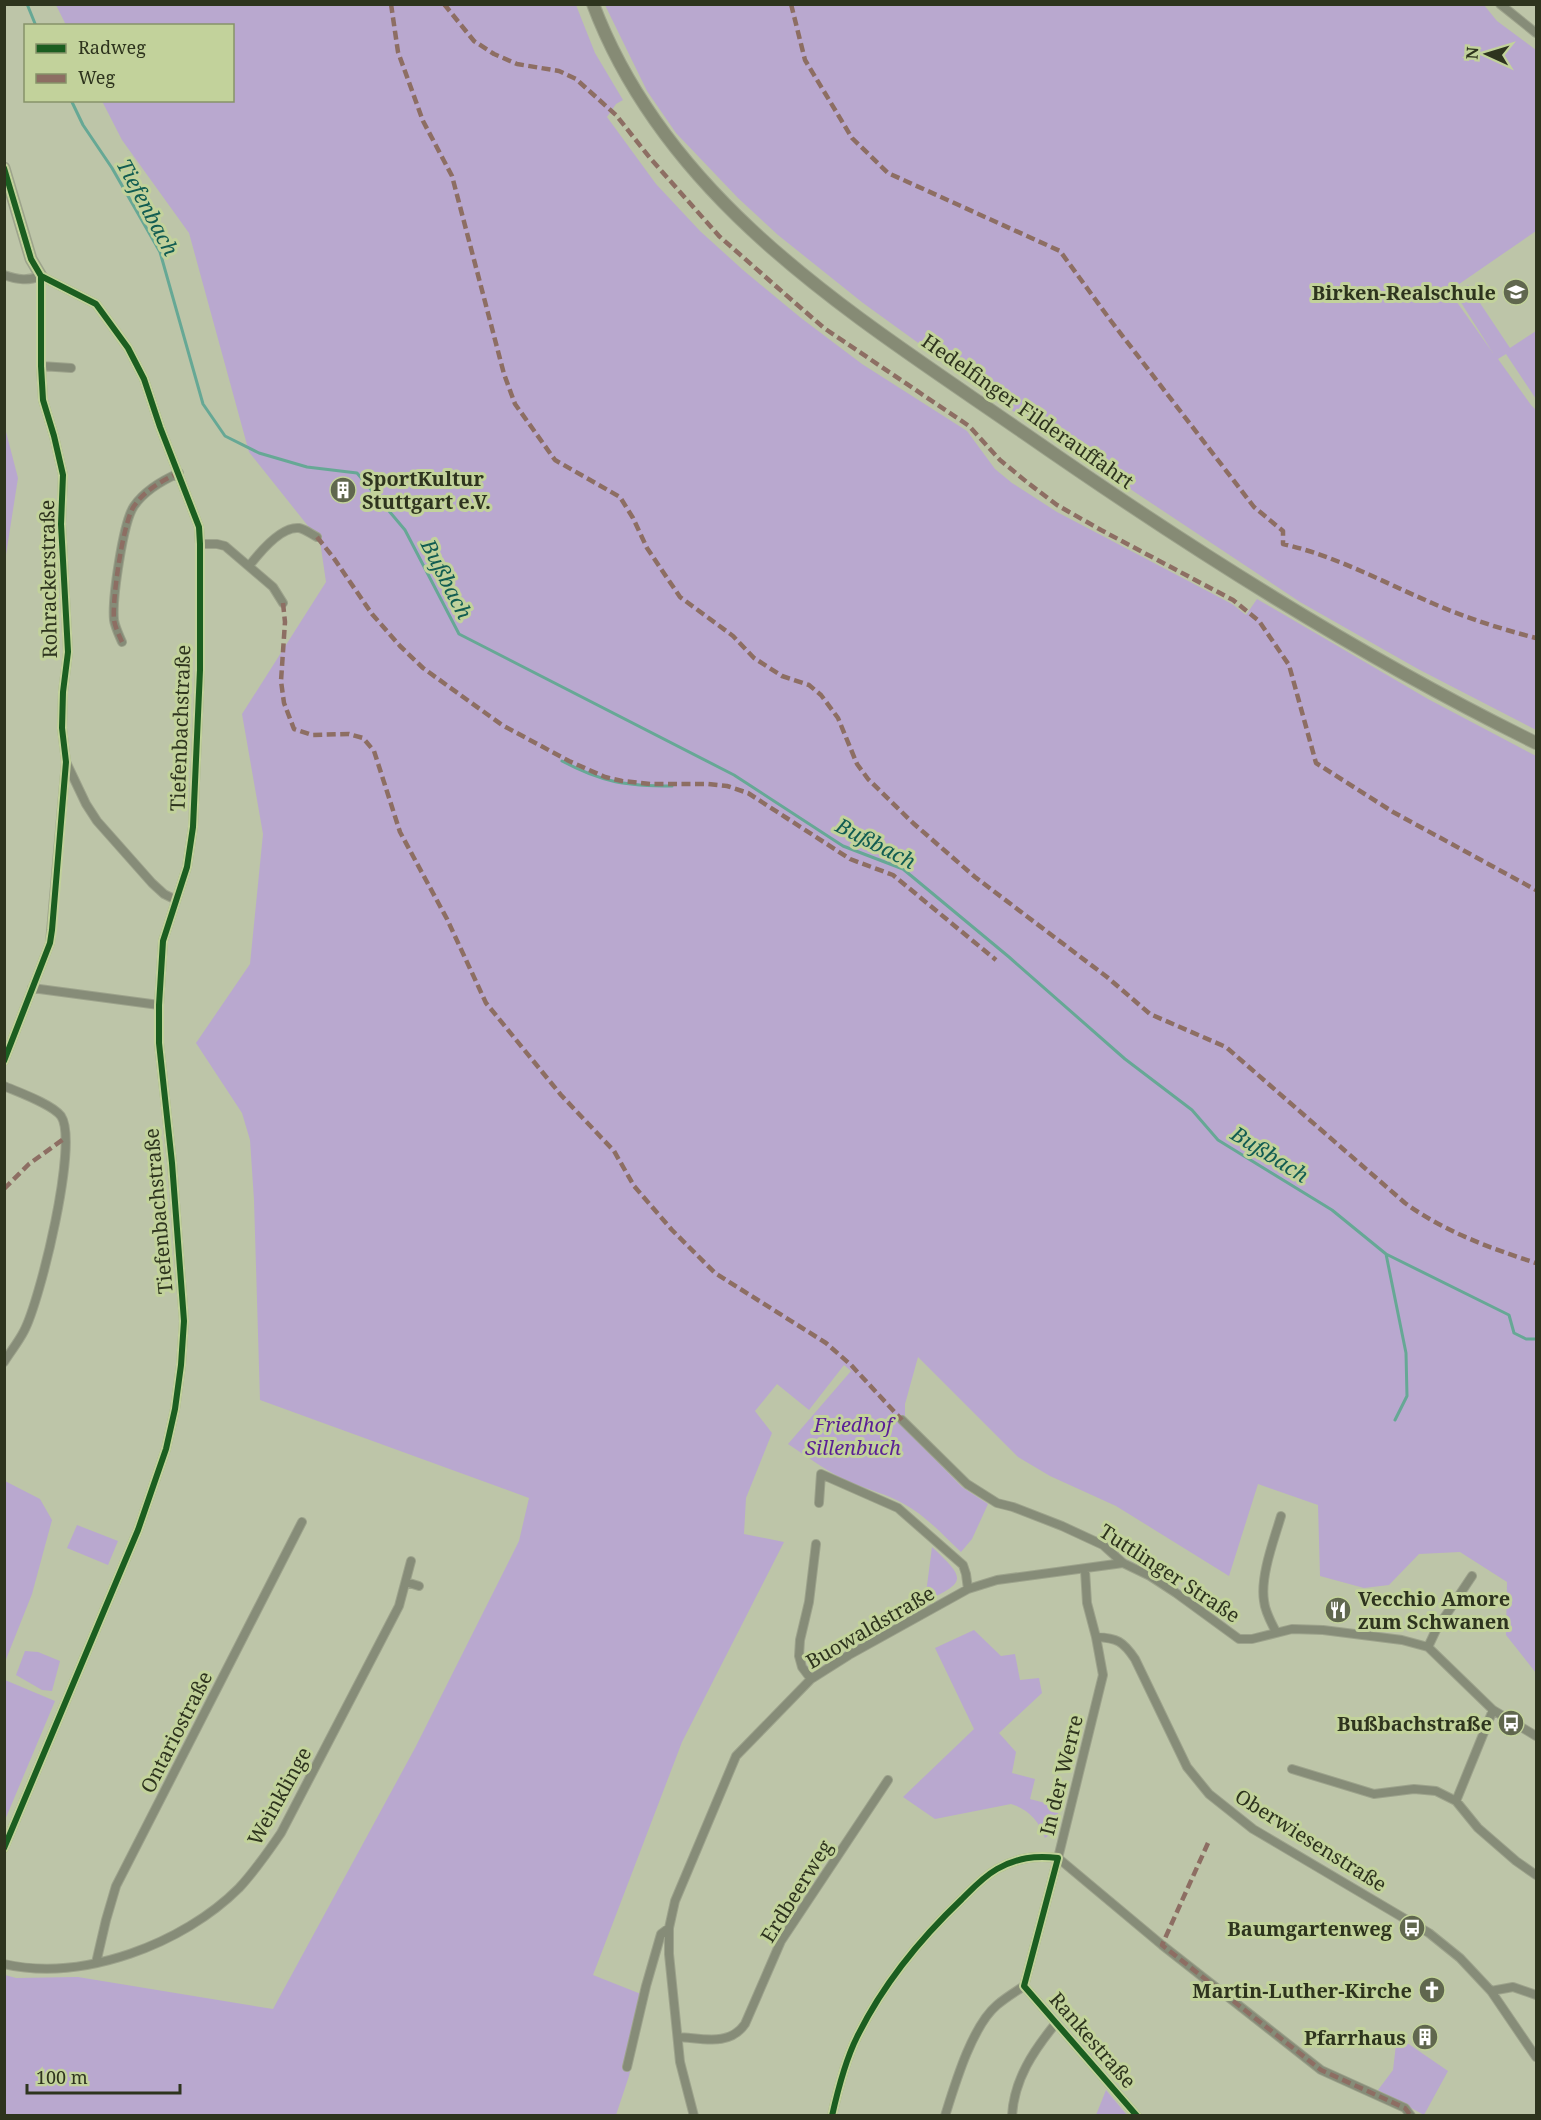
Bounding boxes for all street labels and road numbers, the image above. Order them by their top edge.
street label: Hedelfinger Filderauffahrt [917,327,1139,495]
street label: Rohrackerstraße [33,499,63,659]
street label: Tiefenbachstraße [164,644,196,812]
street label: Tiefenbachstraße [137,1127,179,1295]
street label: Tuttlinger Straße [1095,1517,1245,1629]
street label: Buowaldstraße [801,1579,939,1675]
street label: Ontariostraße [134,1666,218,1798]
street label: In der Werre [1033,1712,1089,1838]
street label: Weinklinge [241,1742,317,1850]
street label: Oberwiesenstraße [1230,1782,1392,1898]
street label: Erdbeerweg [754,1834,838,1947]
street label: Rankestraße [1044,1986,1142,2094]

